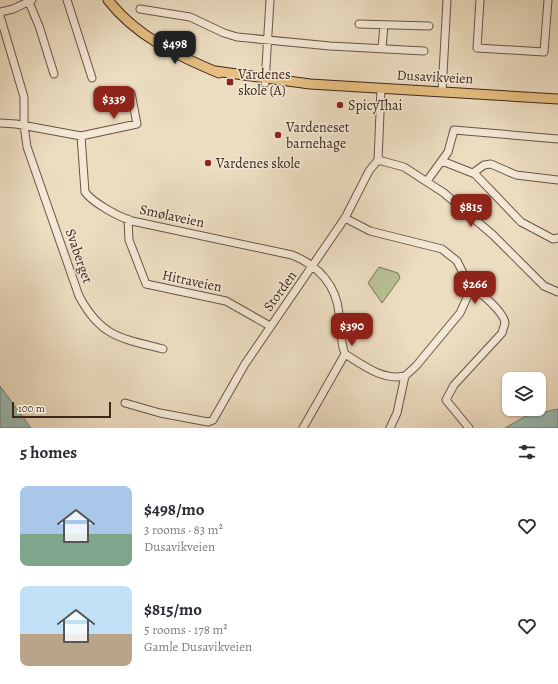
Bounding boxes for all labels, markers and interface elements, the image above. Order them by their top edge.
pin: $498 [151,31,199,65]
text: $498 [163,35,187,52]
place label: Vardenes skole (A) [237,65,291,100]
street label: Dusavikveien [396,66,474,89]
marker: Vardenes skole (A) [225,77,235,87]
pin: $339 [90,86,138,120]
text: $339 [102,90,126,107]
place label: SpicyThai [348,96,403,115]
marker: SpicyThai [335,100,345,110]
place label: Vardeneset barnehage [285,118,350,153]
marker: Vardeneset barnehage [273,130,283,140]
place label: Vardenes skole [215,154,300,173]
marker: Vardenes skole [203,158,213,168]
pin: $815 [447,194,495,228]
text: $815 [460,198,482,215]
street label: Smølaveien [138,200,206,232]
street label: Svaberget [61,226,97,286]
street label: Hitraveien [160,265,224,297]
street label: Storden [259,267,301,315]
pin: $266 [451,271,499,305]
text: $266 [463,275,487,292]
pin: $390 [328,313,376,347]
text: $390 [340,317,364,334]
map controls [502,372,546,416]
button: layers [502,372,546,416]
scale bar [12,400,111,419]
text: 100 m [18,401,45,416]
text: 5 homes [20,441,77,464]
icon: filters [516,441,538,463]
text: $498/mo [144,498,205,521]
icon: home [52,502,100,550]
icon: heart [516,515,538,537]
text: 3 rooms · 83 m² [144,521,223,538]
text: Dusavikveien [144,538,215,555]
text: $815/mo [144,598,202,621]
icon: home [52,602,100,650]
icon: heart [516,615,538,637]
text: 5 rooms · 178 m² [144,621,228,638]
text: Gamle Dusavikveien [144,638,252,655]

